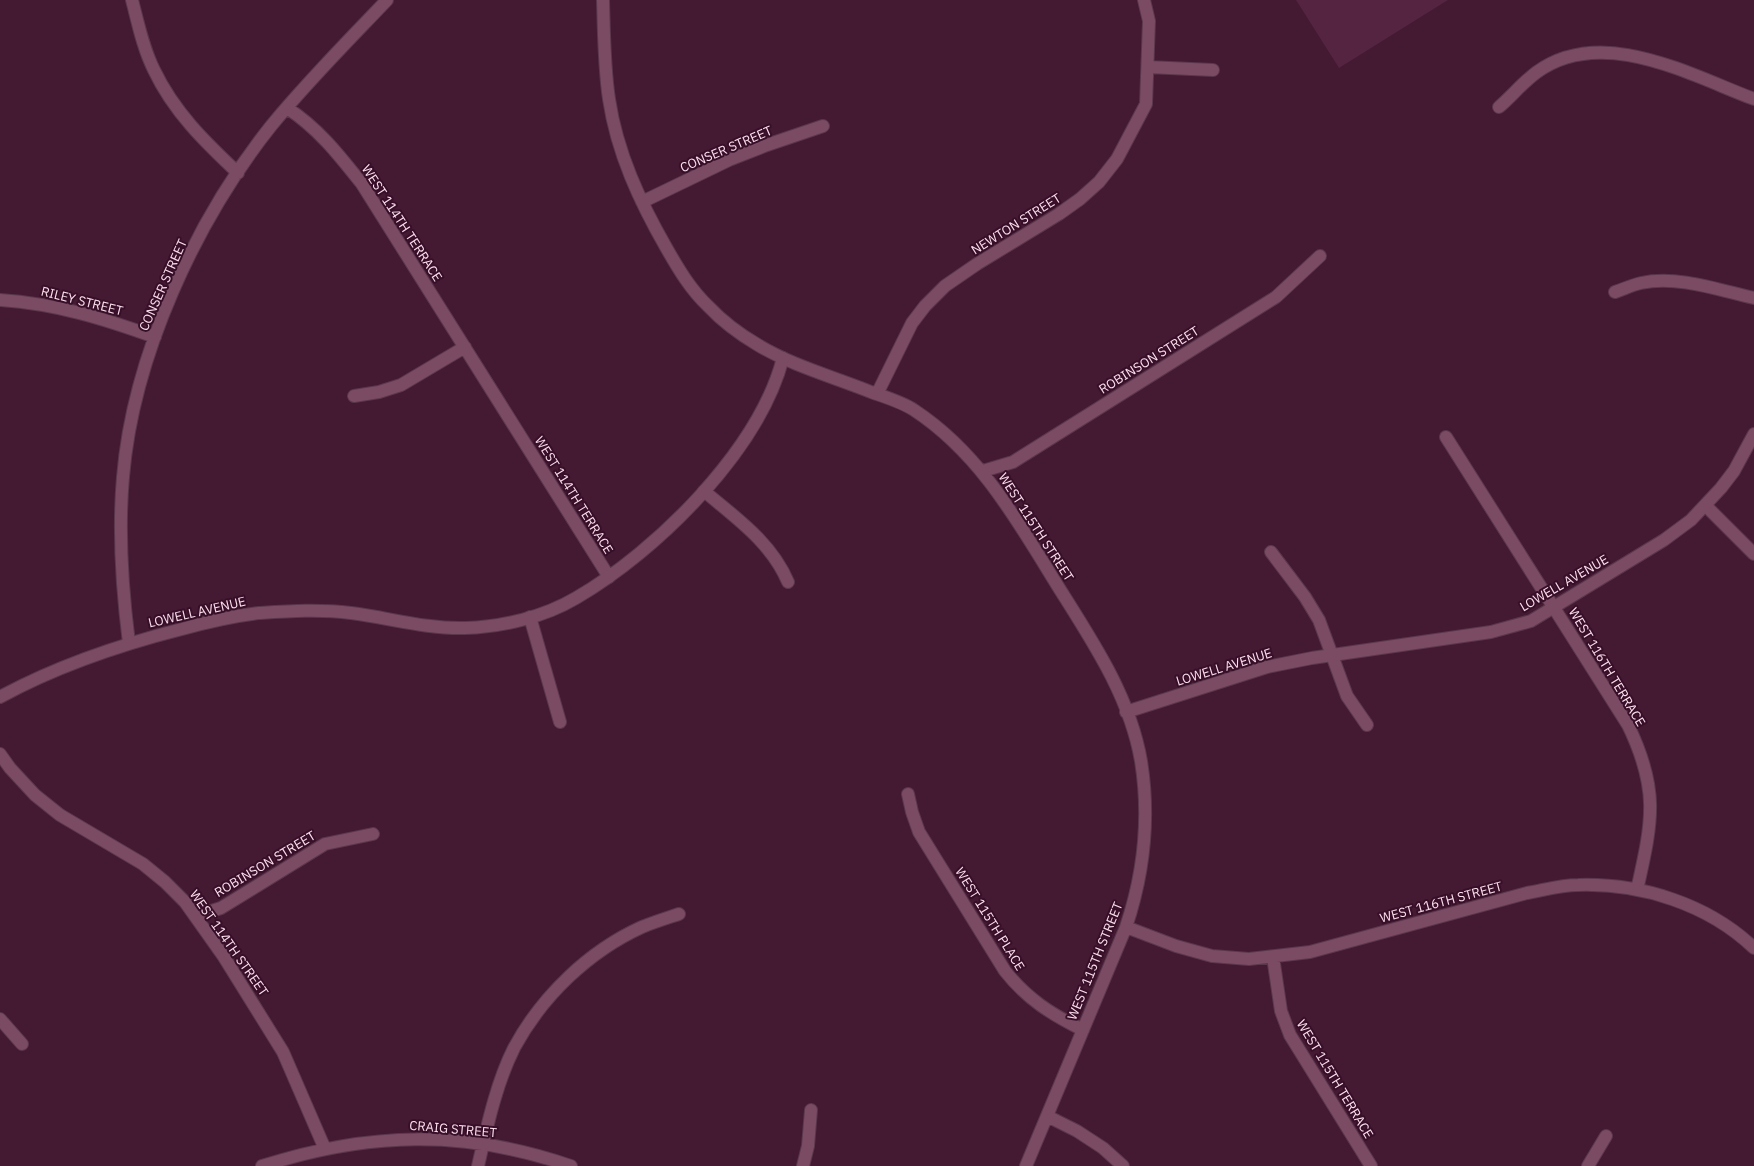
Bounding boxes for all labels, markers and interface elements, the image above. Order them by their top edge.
street label: CONSER STREET [677,122,775,176]
street label: WEST 114TH TERRACE [358,162,446,284]
street label: NEWTON STREET [968,189,1065,258]
street label: CONSER STREET [135,236,191,333]
street label: RILEY STREET [39,283,125,320]
street label: ROBINSON STREET [1096,322,1203,398]
street label: WEST 114TH TERRACE [531,433,617,557]
street label: WEST 115TH STREET [995,470,1078,585]
street label: LOWELL AVENUE [1517,551,1611,615]
street label: LOWELL AVENUE [147,593,247,631]
street label: WEST 116TH TERRACE [1565,605,1649,729]
street label: LOWELL AVENUE [1174,644,1274,690]
street label: ROBINSON STREET [211,827,319,901]
street label: WEST 115TH PLACE [951,864,1029,974]
street label: WEST 116TH STREET [1378,877,1505,927]
street label: WEST 114TH STREET [186,887,272,1000]
street label: WEST 115TH STREET [1064,899,1127,1023]
street label: WEST 115TH TERRACE [1293,1017,1377,1141]
street label: CRAIG STREET [409,1117,498,1141]

